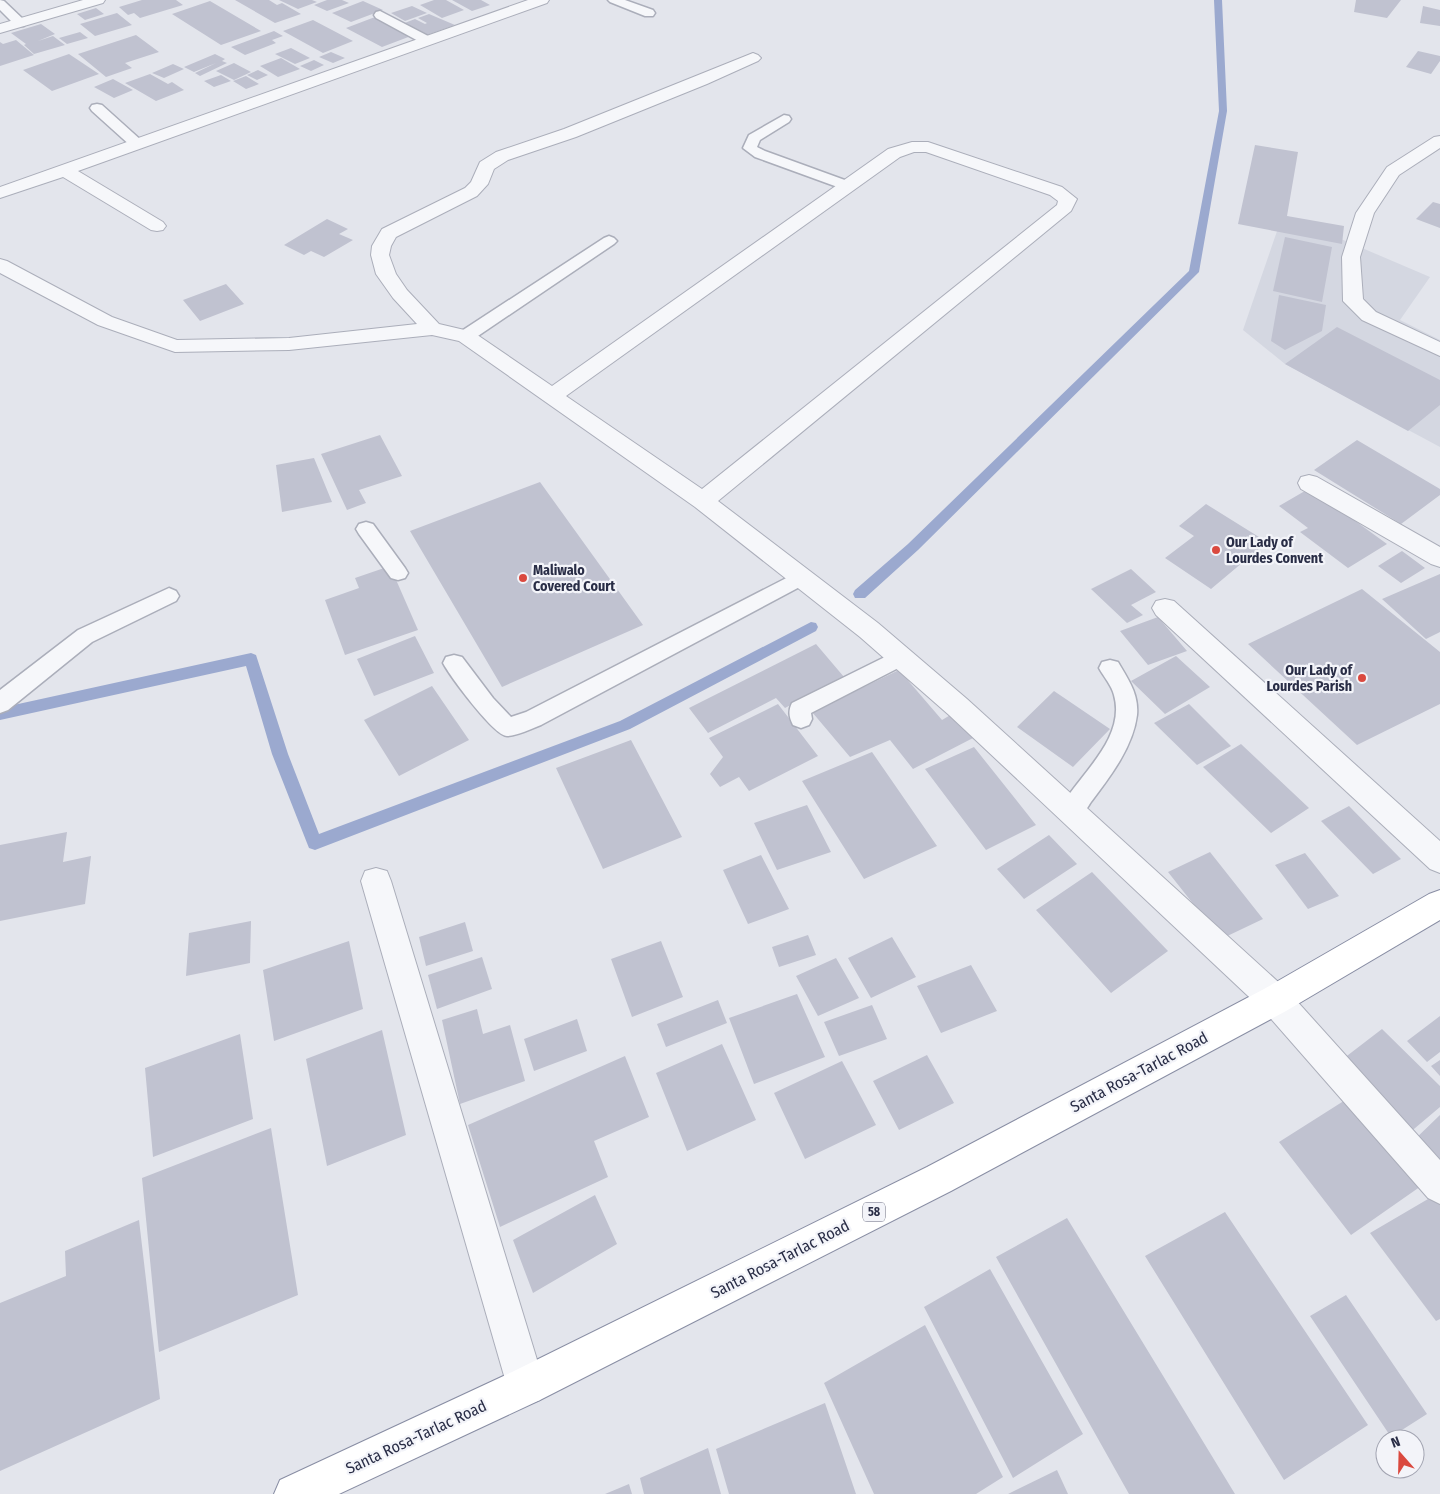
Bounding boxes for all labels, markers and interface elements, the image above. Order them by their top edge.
place label: Our Lady of Lourdes Convent [1226,534,1324,567]
marker: Our Lady of Lourdes Convent [1210,544,1222,556]
place label: Maliwalo Covered Court [533,562,616,595]
marker: Maliwalo Covered Court [517,572,529,584]
place label: Our Lady of Lourdes Parish [1266,662,1353,695]
marker: Our Lady of Lourdes Parish [1356,672,1368,684]
street label: Santa Rosa-Tarlac Road [1067,1028,1211,1116]
road number: 58 [863,1202,885,1222]
street label: Santa Rosa-Tarlac Road [707,1216,853,1302]
street label: Santa Rosa-Tarlac Road [343,1396,489,1478]
north arrow [1375,1429,1425,1479]
text: N [1389,1433,1403,1452]

